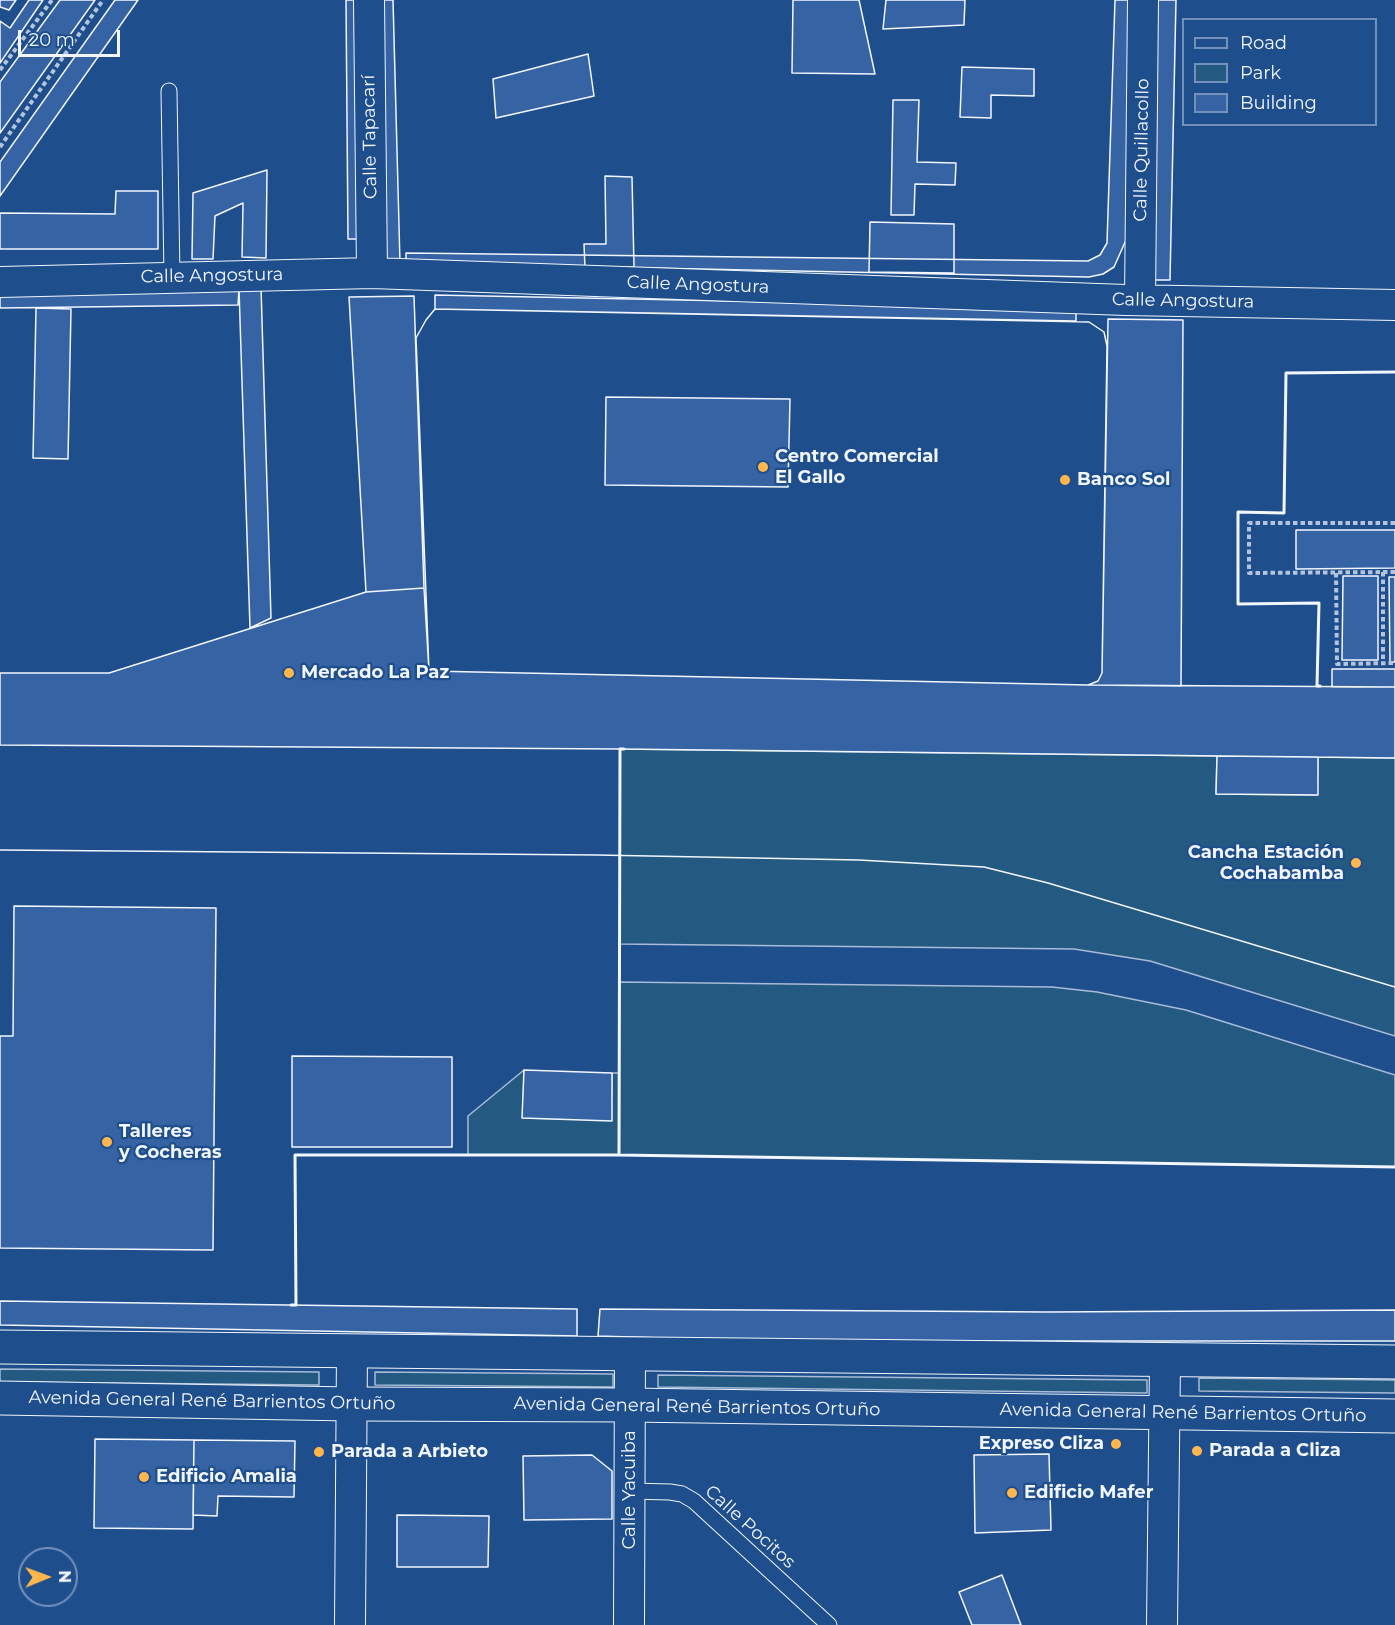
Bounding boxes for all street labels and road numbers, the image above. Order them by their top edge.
street label: Calle Tapacarí [358,75,382,199]
street label: Calle Quillacollo [1130,78,1154,222]
street label: Calle Angostura [141,264,283,288]
street label: Calle Angostura [626,272,770,298]
street label: Calle Angostura [1112,289,1254,313]
street label: Avenida General René Barrientos Ortuño [28,1387,396,1415]
street label: Avenida General René Barrientos Ortuño [513,1393,881,1421]
street label: Avenida General René Barrientos Ortuño [999,1399,1367,1427]
street label: Calle Yacuiba [619,1430,641,1550]
street label: Calle Pocitos [700,1481,800,1573]

